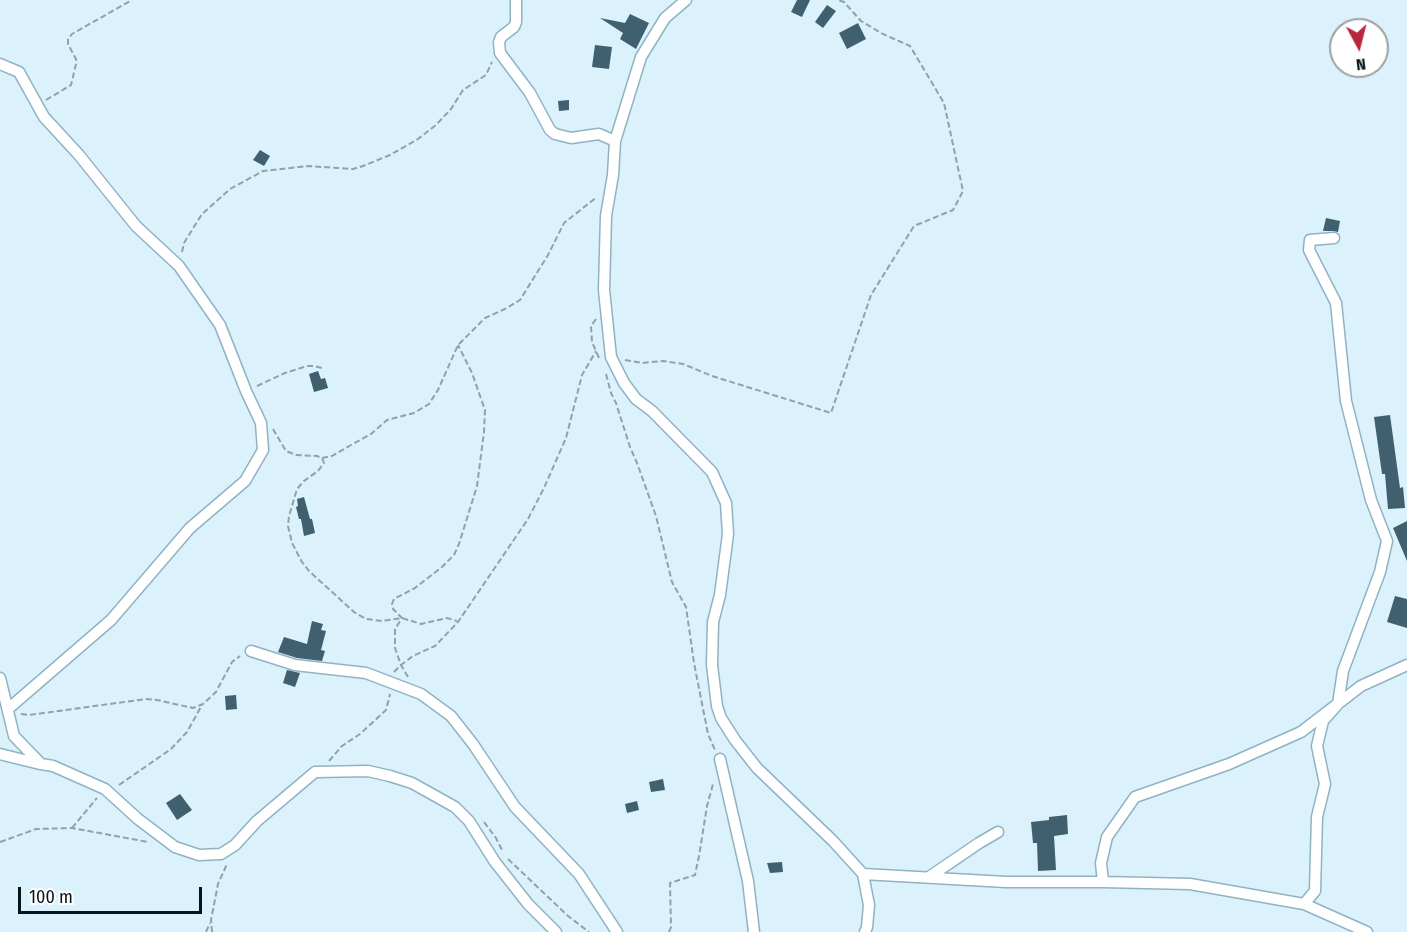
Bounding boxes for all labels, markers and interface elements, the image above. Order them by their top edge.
north arrow [1329,18,1389,78]
text: N [1355,54,1367,74]
scale bar [21,875,206,913]
text: 100 m [29,886,73,908]

